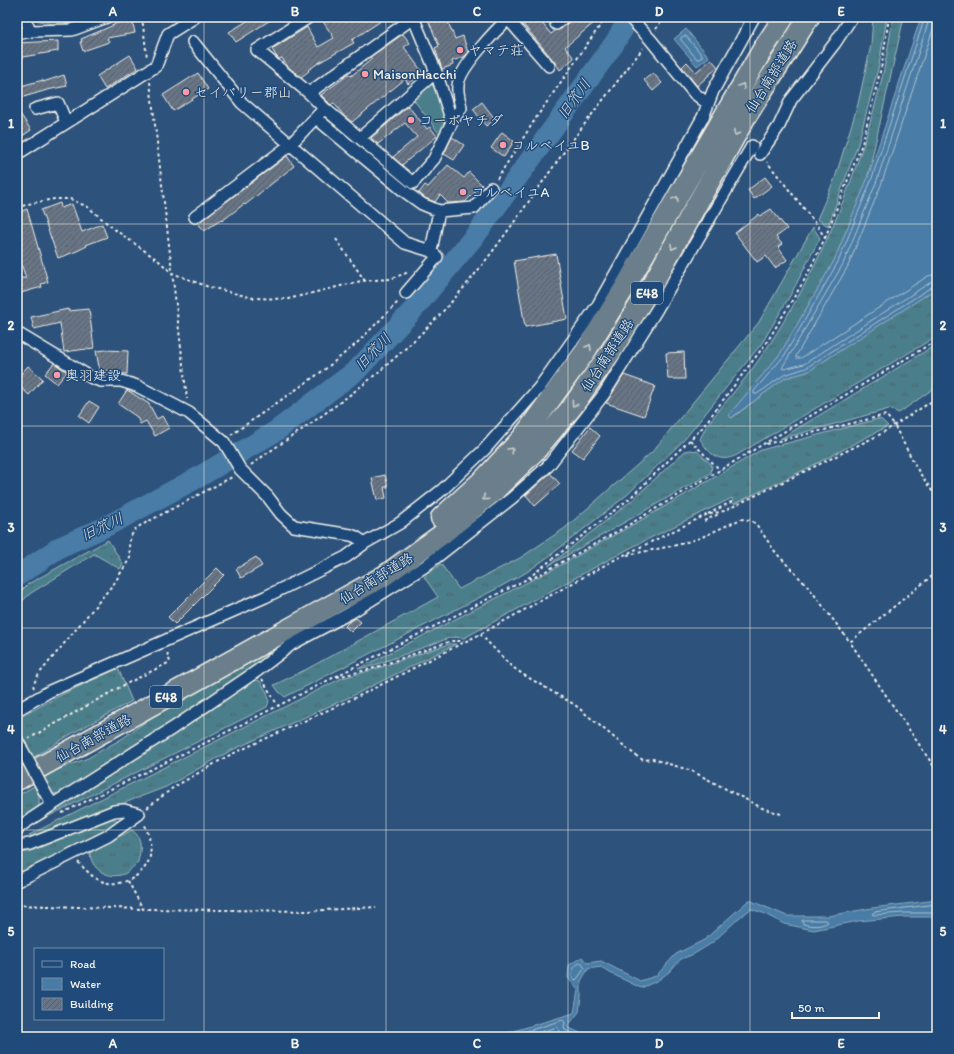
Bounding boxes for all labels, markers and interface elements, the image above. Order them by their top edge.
text: A [108,4,118,19]
text: B [291,4,300,19]
text: C [473,4,482,19]
text: D [655,4,664,19]
text: E [837,4,845,19]
street label: 仙台南部道路 [742,36,801,116]
place label: ヤマテ荘 [468,42,524,59]
marker: ヤマテ荘 [455,45,465,55]
place label: MaisonHacchi [373,66,457,83]
marker: MaisonHacchi [360,69,370,79]
water label: 旧笊川 [553,76,595,122]
one-way arrow [737,83,744,90]
place label: セイバリー郡山 [194,84,292,101]
marker: セイバリー郡山 [181,87,191,97]
place label: コーポヤチダ [419,112,503,129]
marker: コーポヤチダ [406,115,416,125]
text: 1 [8,116,14,131]
text: 1 [940,116,946,131]
one-way arrow [734,129,741,136]
place label: コルベイユB [511,137,589,154]
marker: コルベイユB [498,140,508,150]
place label: コルベイユA [471,184,549,201]
marker: コルベイユA [458,187,468,197]
one-way arrow [672,196,679,203]
one-way arrow [670,242,678,250]
road number: E48 [631,282,663,304]
street label: 仙台南部道路 [577,315,637,395]
text: 2 [8,318,15,333]
text: 2 [940,318,947,333]
water label: 旧笊川 [351,330,395,374]
one-way arrow [584,344,592,351]
place label: 奥羽建設 [65,367,121,384]
marker: 奥羽建設 [52,370,62,380]
one-way arrow [572,399,579,406]
one-way arrow [506,448,513,455]
one-way arrow [482,494,490,501]
water label: 旧笊川 [78,509,126,545]
text: 3 [7,520,15,535]
text: 3 [939,520,947,535]
street label: 仙台南部道路 [336,549,416,608]
road number: E48 [150,686,182,708]
street label: 仙台南部道路 [52,711,134,766]
text: 4 [7,722,15,737]
text: 4 [939,722,947,737]
text: 5 [8,924,15,939]
text: 5 [940,924,947,939]
legend [34,948,164,1020]
text: Road [70,957,96,971]
text: Water [70,977,101,991]
scale bar [792,994,879,1020]
text: Building [70,997,114,1011]
text: 50 m [798,1001,824,1015]
text: A [108,1036,118,1051]
text: B [291,1036,300,1051]
text: C [473,1036,482,1051]
text: D [655,1036,664,1051]
text: E [837,1036,845,1051]

